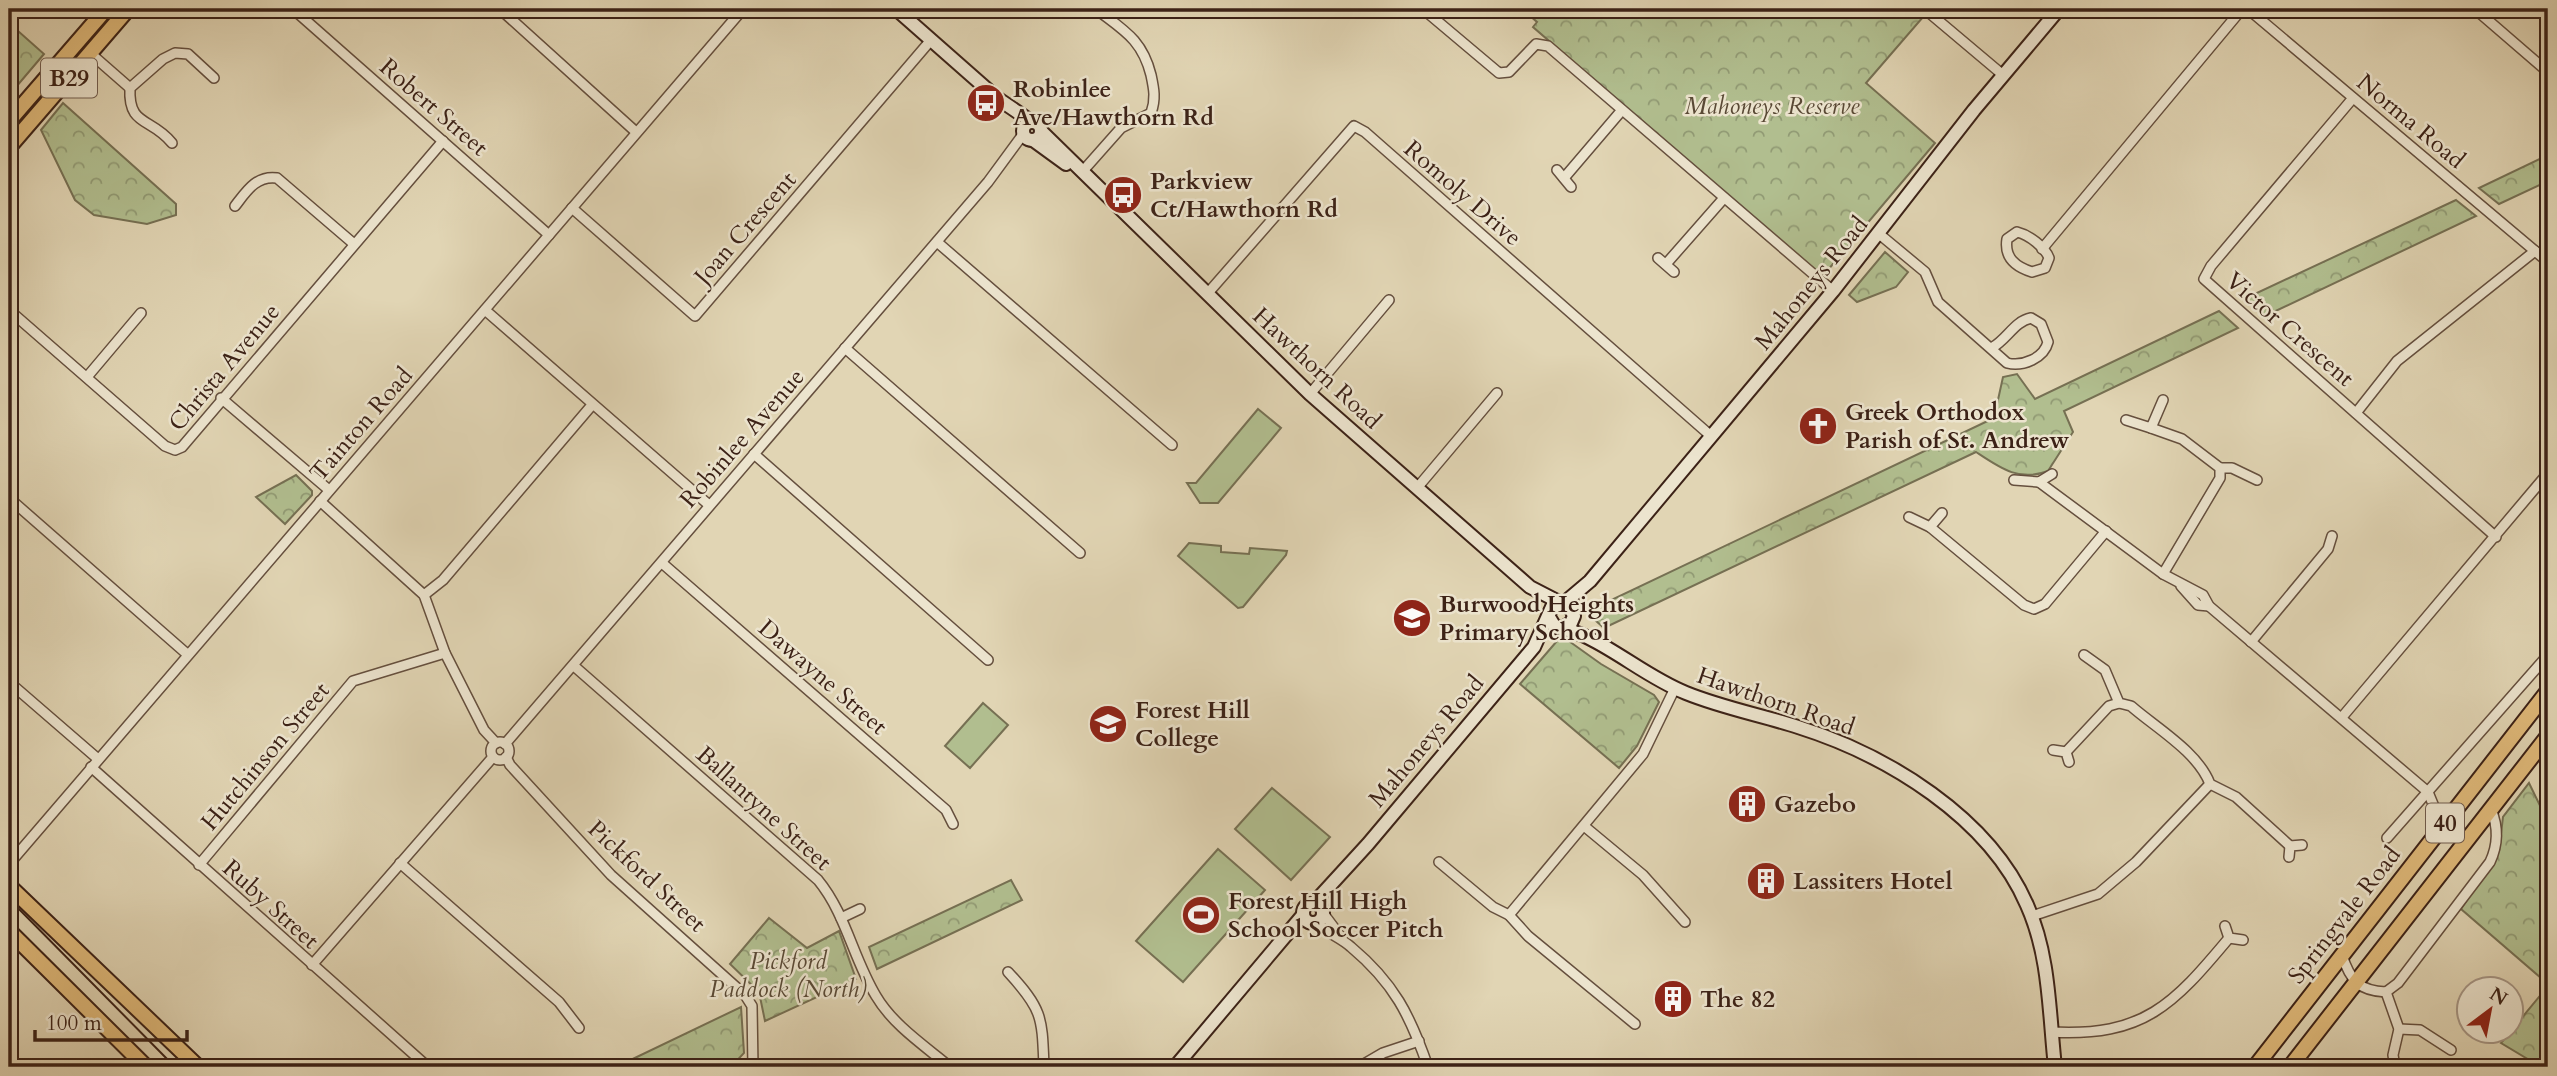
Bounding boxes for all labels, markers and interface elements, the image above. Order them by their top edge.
street label: Robert Street [372,51,495,164]
road number: B29 [41,58,97,97]
street label: Norma Road [2349,66,2472,177]
place label: Robinlee Ave/Hawthorn Rd [1013,73,1214,134]
bus stop icon: Robinlee Ave/Hawthorn Rd [965,82,1007,124]
park label: Mahoneys Reserve [1685,90,1860,123]
street label: Romoly Drive [1397,133,1529,254]
street label: Joan Crescent [685,164,804,294]
place label: Parkview Ct/Hawthorn Rd [1150,165,1338,226]
bus stop icon: Parkview Ct/Hawthorn Rd [1102,174,1144,216]
street label: Mahoneys Road [1747,209,1876,357]
street label: Victor Crescent [2218,264,2361,395]
street label: Christa Avenue [161,296,288,438]
street label: Hawthorn Road [1245,300,1388,437]
street label: Tainton Road [302,360,420,489]
street label: Robinlee Avenue [673,361,812,515]
place label: Greek Orthodox Parish of St. Andrew [1845,396,2069,457]
church icon: Greek Orthodox Parish of St. Andrew [1797,405,1839,447]
place label: Burwood Heights Primary School [1439,588,1634,649]
school or university icon: Burwood Heights Primary School [1391,597,1433,639]
street label: Dawayne Street [751,612,895,743]
street label: Hawthorn Road [1692,659,1859,744]
street label: Mahoneys Road [1361,668,1492,815]
street label: Hutchinson Street [194,675,337,837]
place label: Forest Hill College [1135,694,1250,755]
school or university icon: Forest Hill College [1087,703,1129,745]
street label: Ballantyne Street [689,739,839,878]
building icon: Gazebo [1726,783,1768,825]
place label: Gazebo [1774,788,1856,821]
road number: 40 [2426,804,2464,842]
street label: Pickford Street [580,813,713,940]
street label: Springvale Road [2280,840,2409,991]
street label: Ruby Street [215,852,326,957]
building icon: Lassiters Hotel [1745,860,1787,902]
place label: Lassiters Hotel [1793,865,1952,898]
place label: Forest Hill High School Soccer Pitch [1228,885,1444,946]
sports icon: Forest Hill High School Soccer Pitch [1180,894,1222,936]
park label: Pickford Paddock (North) [709,945,867,1006]
north arrow [2456,974,2526,1044]
building icon: The 82 [1652,978,1694,1020]
text: N [2485,981,2513,1012]
place label: The 82 [1700,983,1775,1016]
scale bar [35,999,187,1043]
text: 100 m [46,1009,102,1038]

